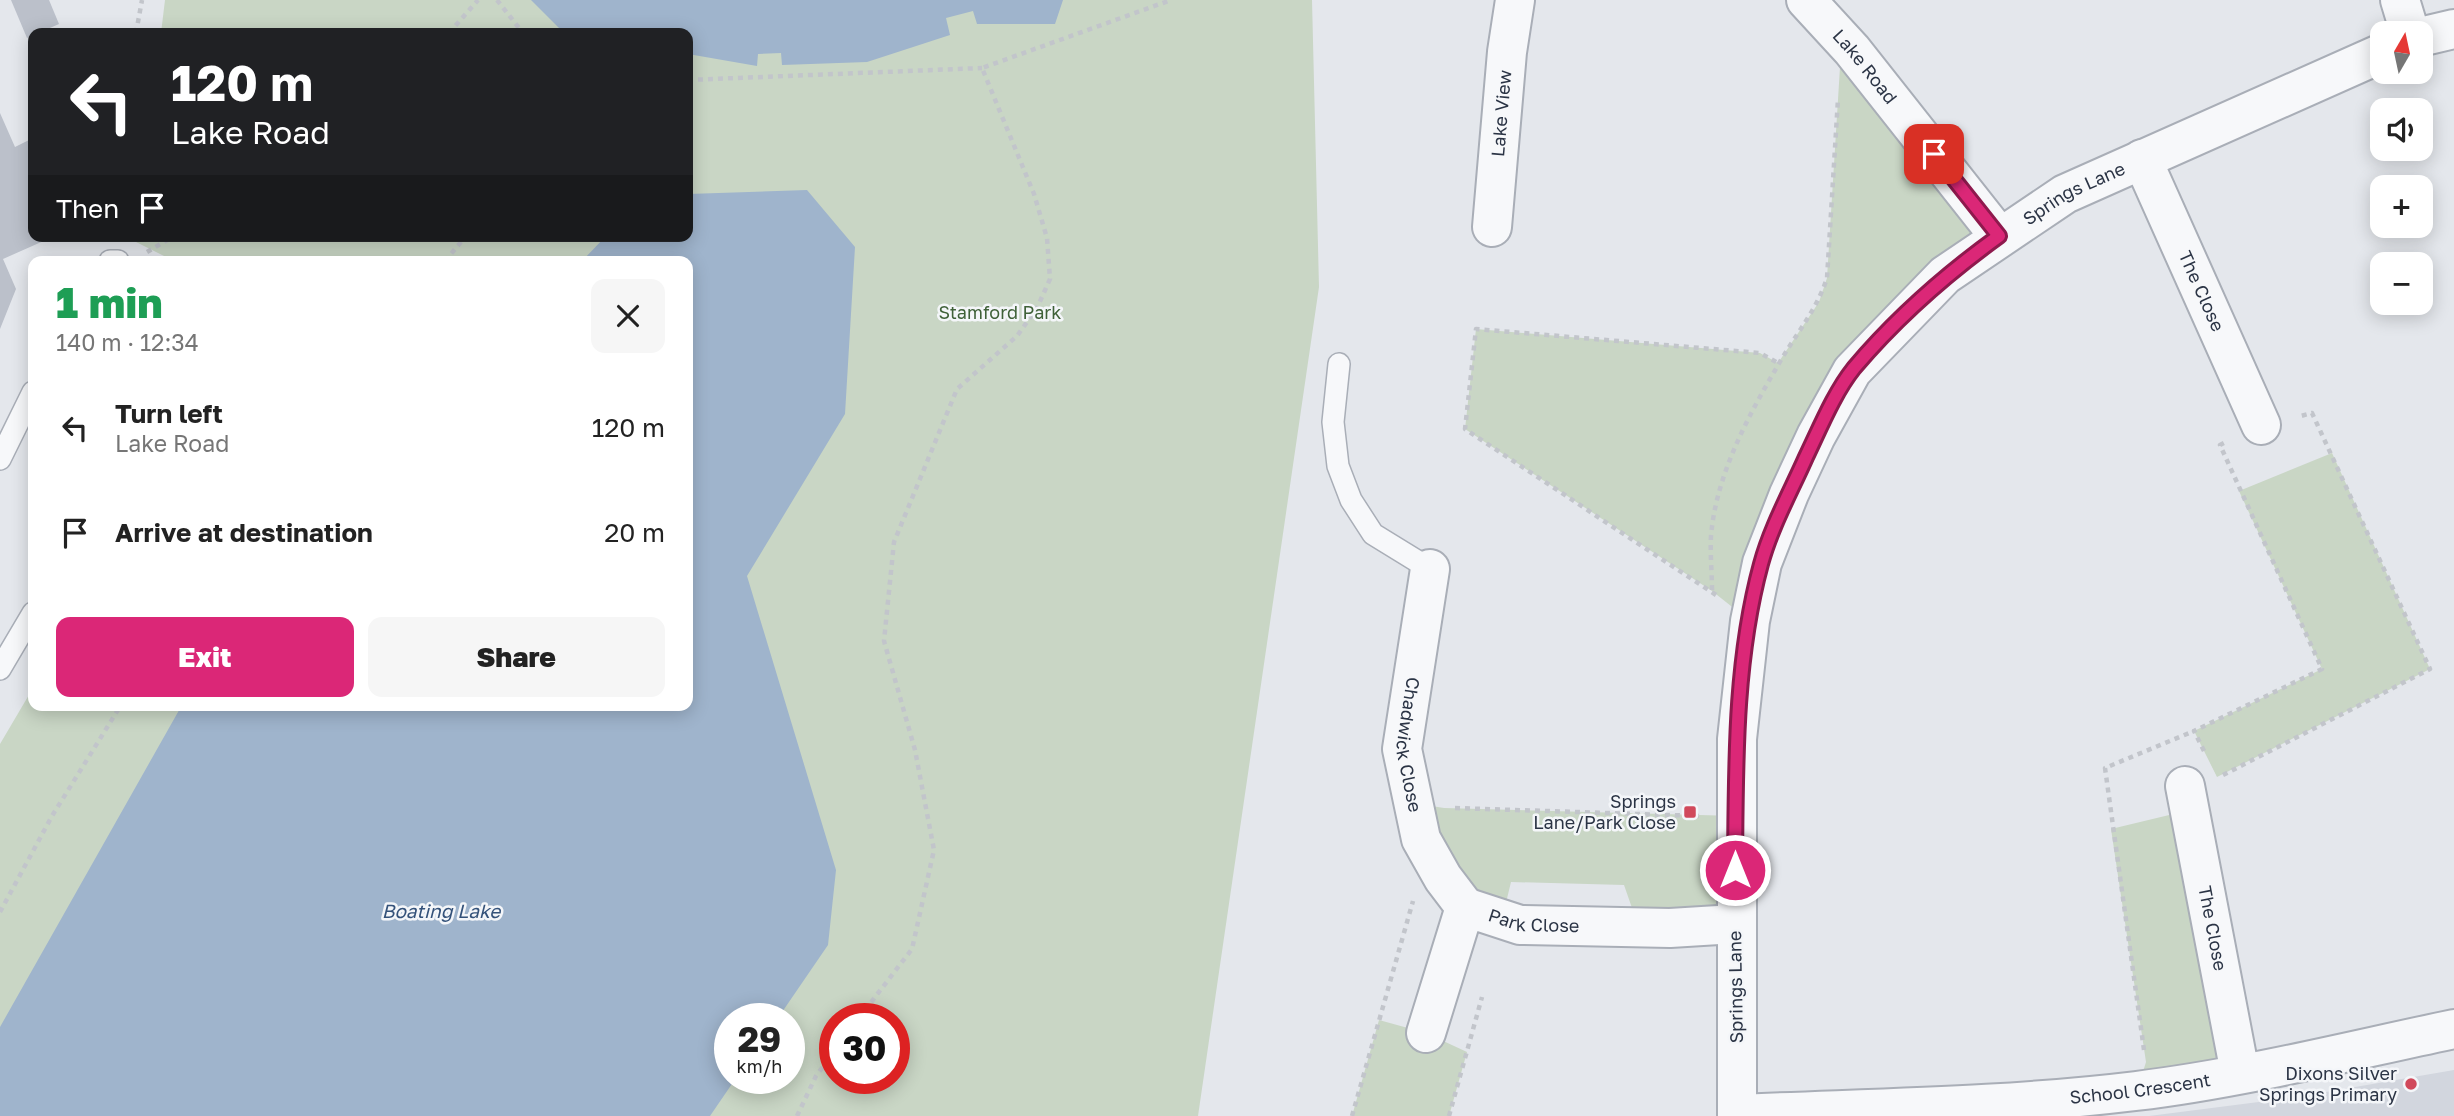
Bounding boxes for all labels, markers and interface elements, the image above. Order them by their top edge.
north arrow [2370,21,2432,84]
map controls [2370,21,2433,315]
street label: Lake Road [1829,24,1902,108]
text: 120 m [171,53,313,112]
icon: left [56,56,147,147]
street label: Lake View [1486,69,1515,158]
button: sound [2370,98,2433,161]
text: Lake Road [171,113,330,151]
pin [1904,124,1964,184]
icon: arrive [1915,135,1953,173]
street label: Springs Lane [2018,157,2128,229]
button: + [2370,175,2433,238]
icon: arrive [133,189,171,227]
text: Then [56,193,119,224]
street label: The Close [2175,247,2230,335]
button: − [2370,252,2433,315]
text: 1 min [56,277,163,327]
button: close [591,279,665,353]
park label: Stamford Park [938,301,1062,323]
text: 140 m · 12:34 [56,328,199,356]
text: Turn left [115,398,223,429]
icon: left [56,409,94,447]
text: 120 m [592,412,665,443]
text: Lake Road [115,429,229,457]
icon: arrive [56,514,94,552]
text: Arrive at destination [115,517,373,548]
text: 20 m [604,517,665,548]
button: Exit [56,617,354,697]
button: Share [368,617,665,697]
street label: Chadwick Close [1392,676,1427,814]
place label: Springs Lane/Park Close [1533,790,1676,833]
marker: Springs Lane/Park Close [1682,804,1698,820]
position arrow [1698,833,1772,907]
street label: The Close [2194,884,2232,972]
water label: Boating Lake [382,899,502,922]
street label: Park Close [1486,903,1580,936]
street label: Springs Lane [1723,930,1747,1044]
speed limit sign: 30 [819,1003,910,1094]
text: 29 [738,1018,781,1060]
text: km/h [737,1055,782,1077]
place label: Dixons Silver Springs Primary [2259,1062,2397,1105]
street label: School Crescent [2069,1068,2212,1108]
marker: Dixons Silver Springs Primary [2403,1076,2419,1092]

